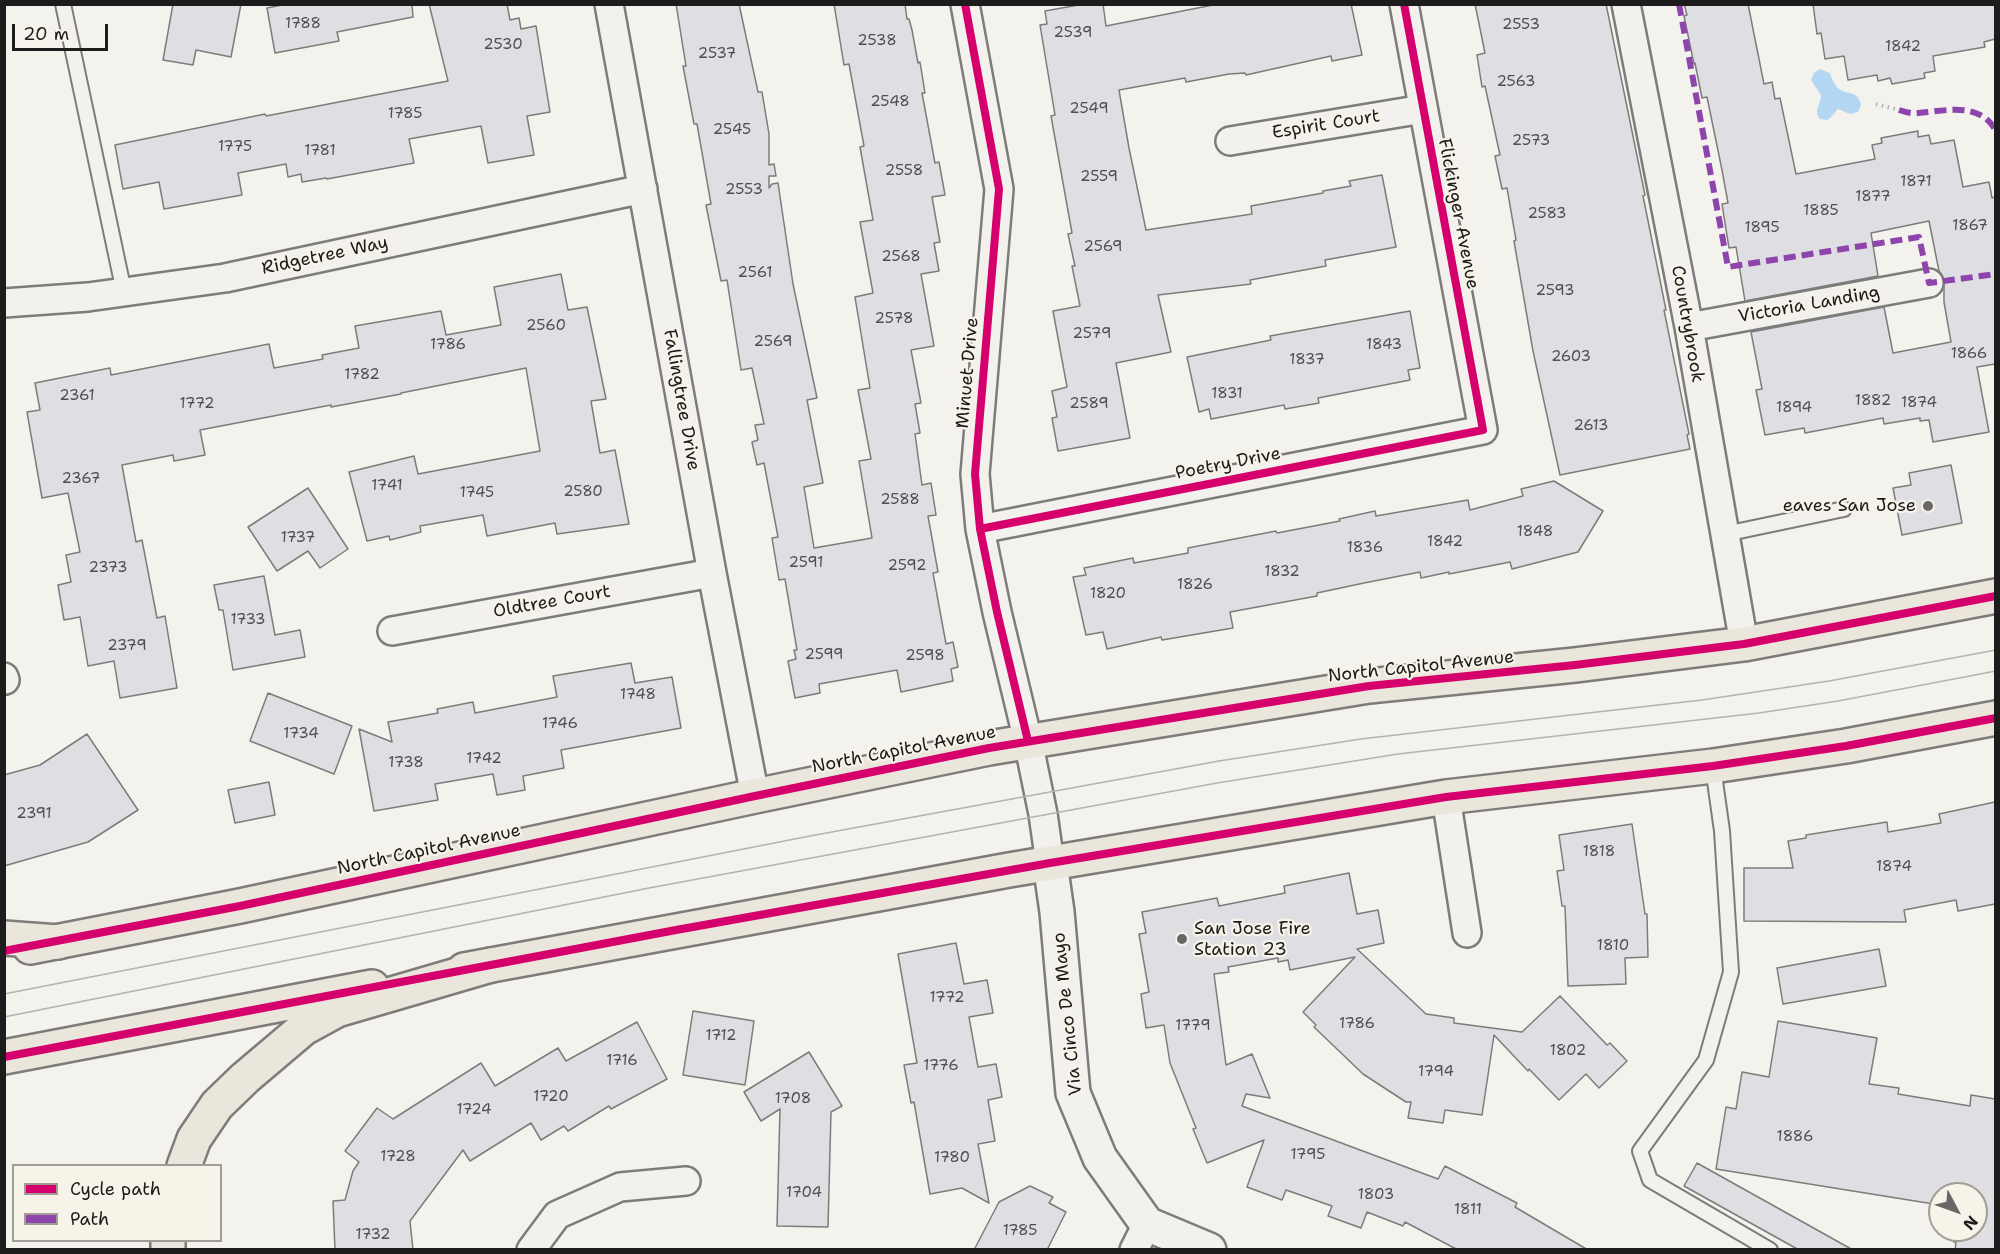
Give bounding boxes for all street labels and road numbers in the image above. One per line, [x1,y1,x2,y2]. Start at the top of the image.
street label: Espirit Court [1271,106,1381,144]
street label: Flickinger Avenue [1433,137,1483,291]
street label: Ridgetree Way [260,232,390,280]
street label: Countrybrook [1666,264,1708,384]
street label: Victoria Landing [1736,282,1882,328]
street label: Minuet Drive [952,317,984,429]
street label: Fallingtree Drive [658,328,704,472]
street label: Poetry Drive [1173,443,1283,485]
street label: Oldtree Court [492,581,612,623]
street label: North Capitol Avenue [1327,646,1515,688]
street label: North Capitol Avenue [810,722,998,778]
street label: North Capitol Avenue [335,820,523,880]
street label: Via Cinco De Mayo [1049,931,1087,1097]

